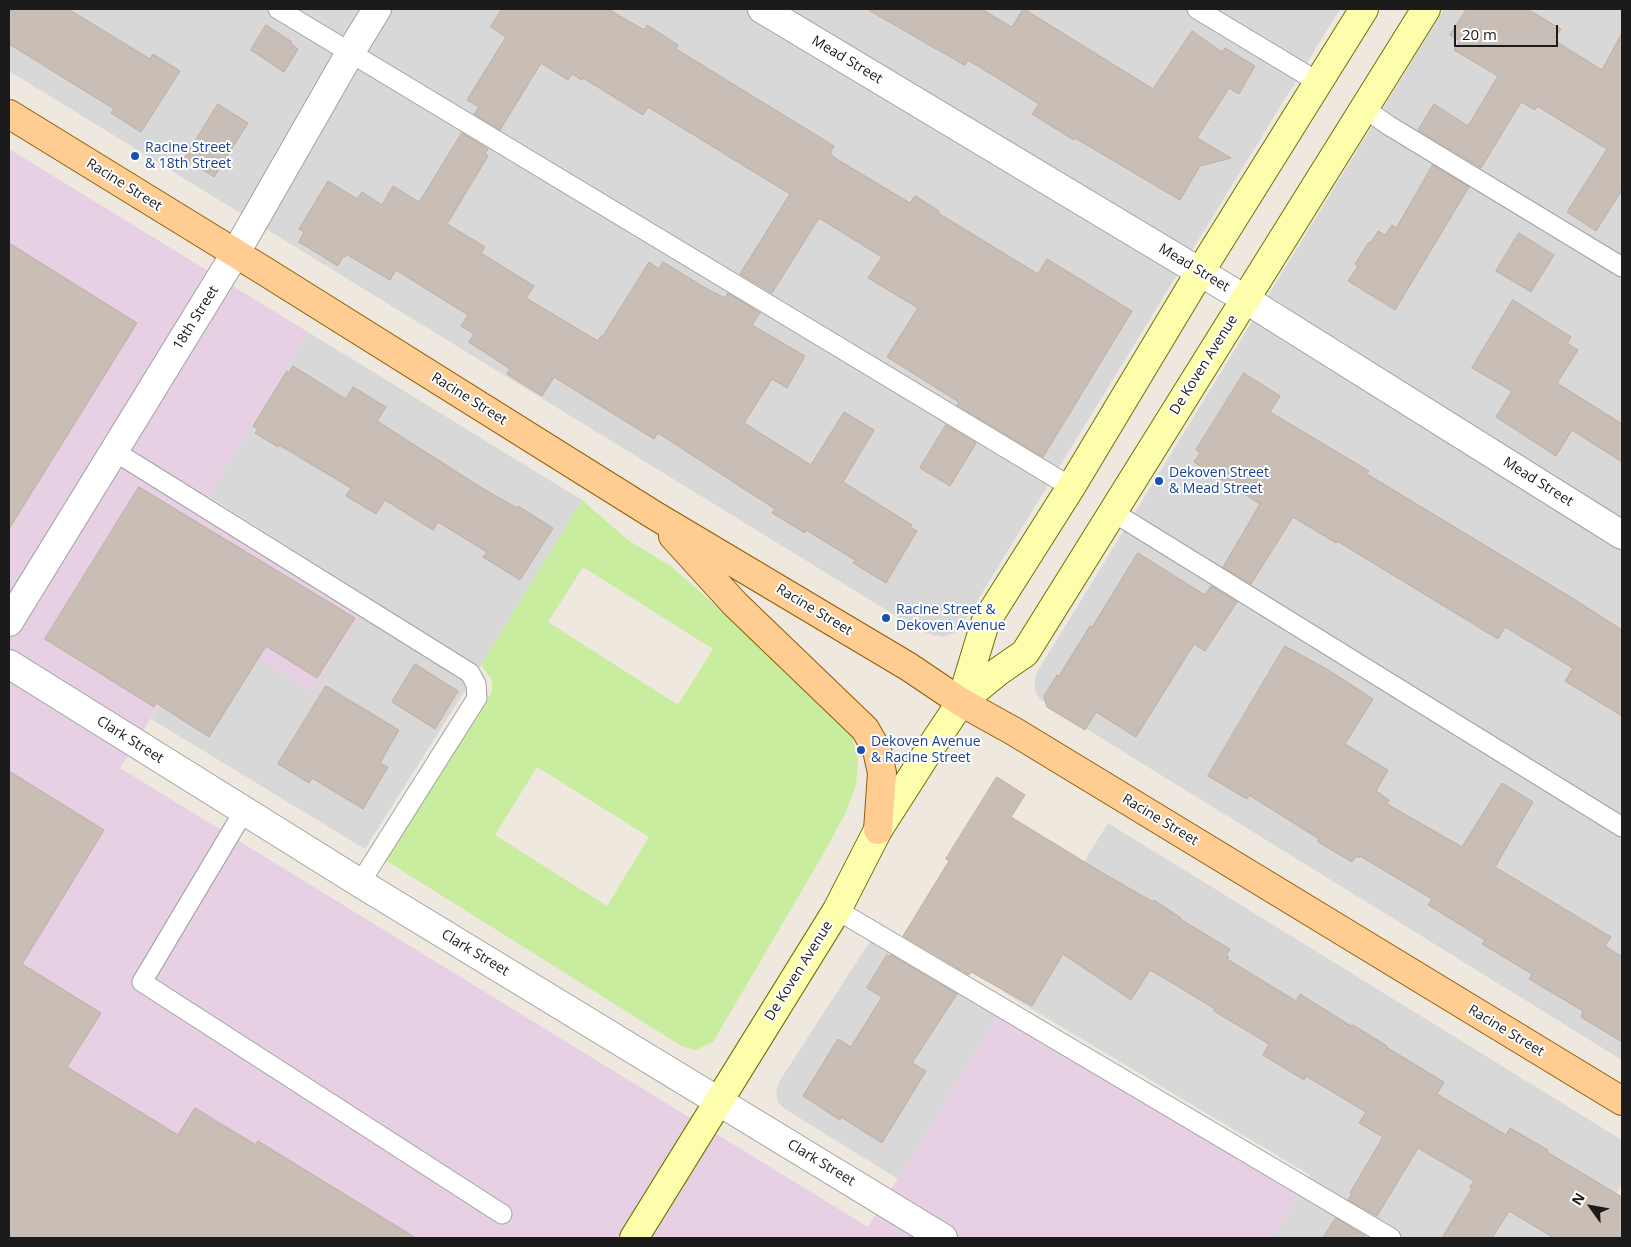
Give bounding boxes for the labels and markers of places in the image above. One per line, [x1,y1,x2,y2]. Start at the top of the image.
place label: Racine Street & 18th Street [145,140,231,172]
marker: Racine Street & 18th Street [129,150,141,162]
place label: Dekoven Street & Mead Street [1169,465,1269,498]
marker: Dekoven Street & Mead Street [1153,475,1165,487]
place label: Racine Street & Dekoven Avenue [896,602,1006,634]
marker: Racine Street & Dekoven Avenue [880,612,892,624]
place label: Dekoven Avenue & Racine Street [871,734,981,766]
marker: Dekoven Avenue & Racine Street [855,744,867,756]

